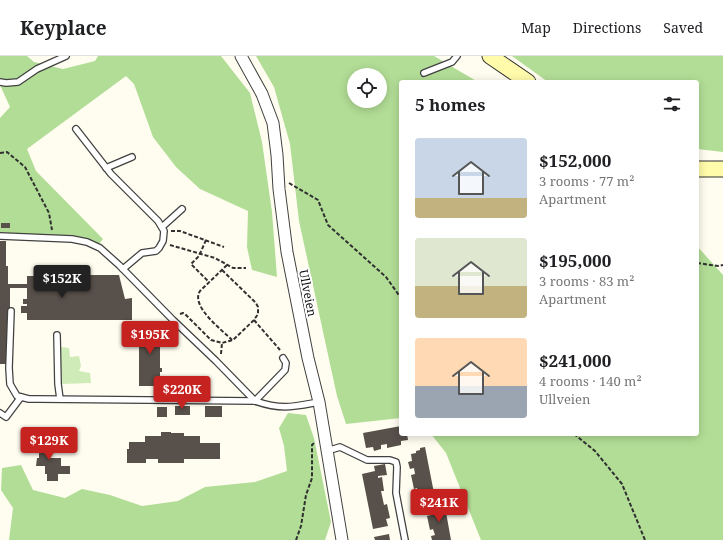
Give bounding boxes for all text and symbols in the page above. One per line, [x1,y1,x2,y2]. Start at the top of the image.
text: Keyplace [20,15,107,41]
text: Map [521,18,551,37]
text: Directions [573,18,641,37]
text: Saved [663,18,703,37]
map controls [347,68,387,108]
button: locate [347,68,387,108]
text: 5 homes [415,93,485,116]
icon: filters [661,93,683,115]
text: $152,000 [539,149,611,172]
icon: home [447,154,495,202]
text: 3 rooms · 77 m² [539,172,634,190]
text: Apartment [539,190,606,208]
text: $195,000 [539,249,611,272]
icon: home [447,254,495,302]
pin: $152K [34,265,90,299]
street label: Ullveien [295,268,321,318]
text: $152K [43,269,81,287]
text: 3 rooms · 83 m² [539,272,634,290]
text: Apartment [539,290,606,308]
pin: $195K [122,321,178,355]
text: $195K [131,325,169,343]
text: $241,000 [539,349,611,372]
icon: home [447,354,495,402]
text: 4 rooms · 140 m² [539,372,642,390]
pin: $220K [154,376,210,410]
text: $220K [163,380,201,398]
text: Ullveien [539,390,590,408]
pin: $129K [21,427,77,461]
text: $129K [30,431,68,449]
pin: $241K [411,489,467,523]
text: $241K [420,493,458,511]

